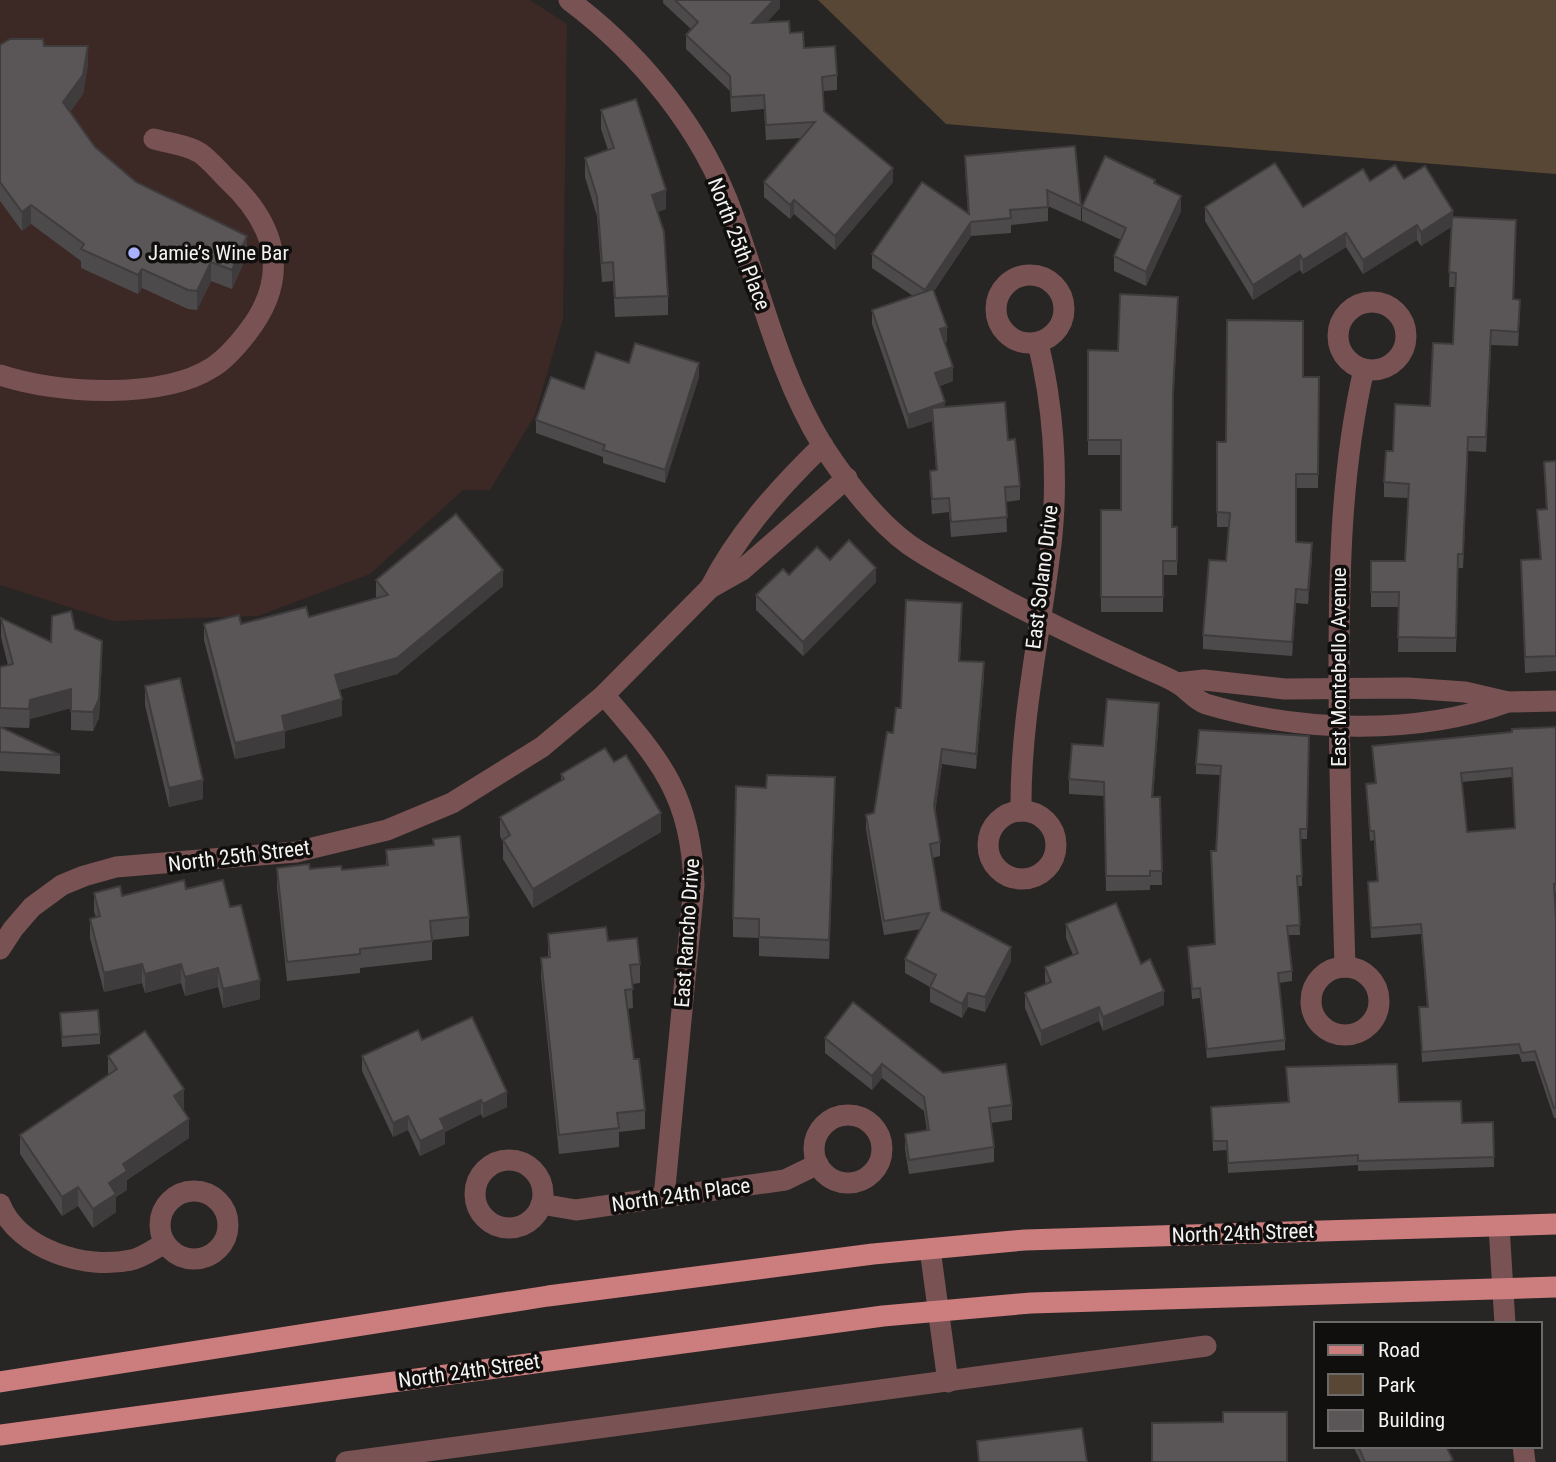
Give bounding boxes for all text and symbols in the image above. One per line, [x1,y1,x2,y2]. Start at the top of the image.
street label: North 25th Place [703,175,775,314]
place label: Jamie’s Wine Bar [148,241,289,265]
marker: Jamie’s Wine Bar [126,245,142,261]
street label: East Solano Drive [1021,504,1063,650]
street label: East Montebello Avenue [1327,567,1351,767]
street label: North 25th Street [167,835,311,877]
street label: East Rancho Drive [670,857,704,1008]
street label: North 24th Place [610,1173,752,1217]
street label: North 24th Street [1171,1219,1315,1247]
legend [1314,1322,1542,1448]
text: Road [1378,1338,1420,1362]
street label: North 24th Street [397,1349,541,1393]
text: Park [1378,1373,1416,1397]
text: Building [1378,1408,1445,1432]

